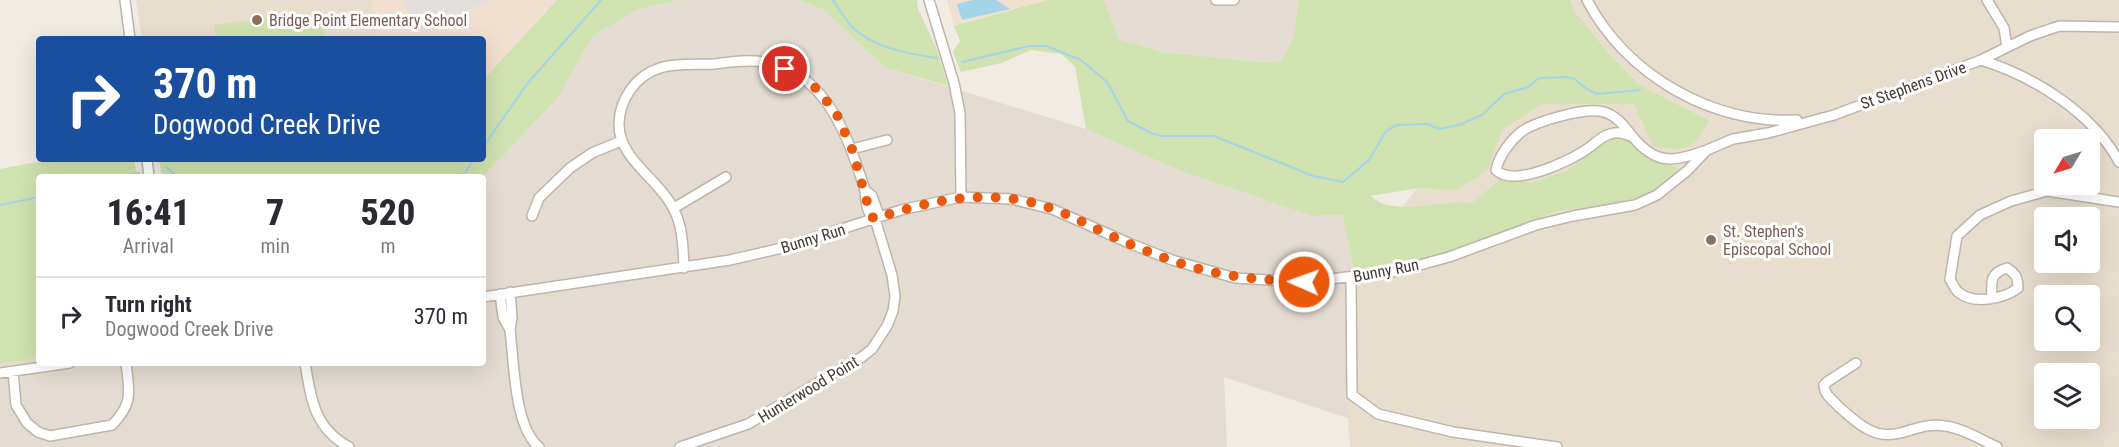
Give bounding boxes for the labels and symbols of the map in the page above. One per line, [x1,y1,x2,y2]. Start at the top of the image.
place label: Bridge Point Elementary School [269,11,467,30]
marker: Bridge Point Elementary School [250,13,264,27]
pin [759,43,810,94]
street label: St Stephens Drive [1858,58,1969,113]
north arrow [2034,129,2100,195]
street label: Bunny Run [779,220,848,257]
place label: St. Stephen's Episcopal School [1723,222,1831,259]
marker: St. Stephen's Episcopal School [1704,233,1718,247]
position arrow [1272,250,1336,314]
street label: Bunny Run [1352,255,1420,286]
street label: Hunterwood Point [755,352,862,427]

